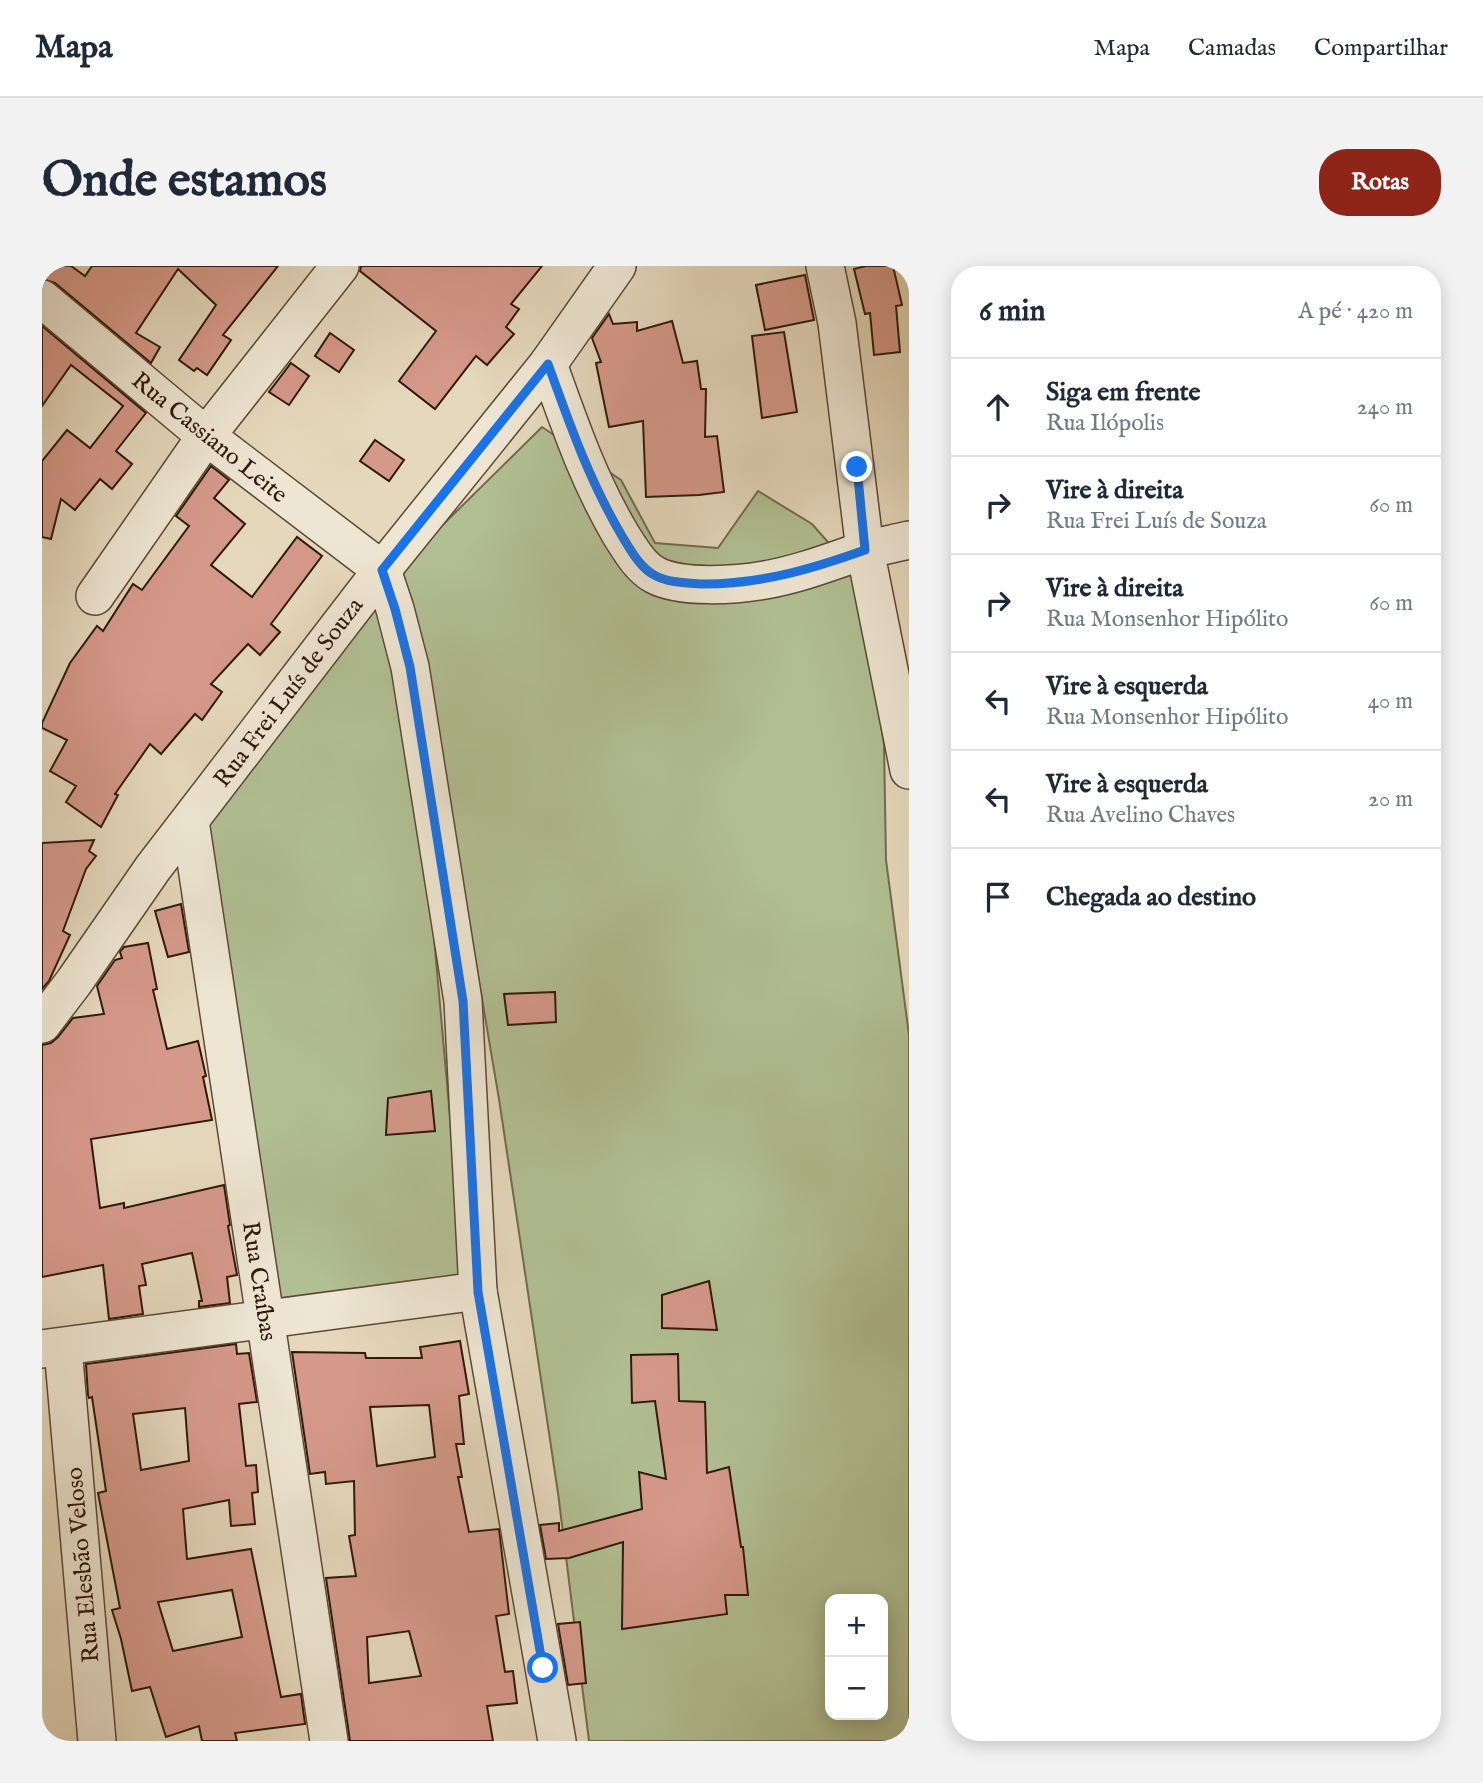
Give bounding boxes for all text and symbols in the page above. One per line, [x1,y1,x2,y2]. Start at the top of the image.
text: Mapa [35,27,112,69]
text: Mapa [1094,33,1150,64]
text: Camadas [1188,33,1276,64]
text: Compartilhar [1314,33,1448,64]
button: Rotas [1319,149,1441,216]
text: Onde estamos [42,151,327,213]
text: 6 min [979,293,1045,331]
text: A pé · 420 m [1298,297,1413,326]
street label: Rua Cassiano Leite [125,366,294,511]
text: Siga em frente [1046,376,1201,409]
icon: ahead [979,388,1017,426]
text: 240 m [1357,393,1413,422]
text: Rua Ilópolis [1046,409,1164,438]
route end [841,451,872,482]
text: Vire à direita [1046,474,1183,507]
icon: right [979,486,1017,524]
text: 60 m [1369,491,1413,520]
text: Rua Frei Luís de Souza [1046,507,1267,536]
text: Vire à direita [1046,572,1183,605]
icon: right [979,584,1017,622]
text: 60 m [1369,589,1413,618]
street label: Rua Frei Luís de Souza [208,591,371,794]
text: Rua Monsenhor Hipólito [1046,605,1288,634]
text: Vire à esquerda [1046,670,1208,703]
icon: left [979,682,1017,720]
text: 40 m [1368,687,1413,716]
text: Rua Monsenhor Hipólito [1046,703,1288,732]
text: Vire à esquerda [1046,768,1208,801]
icon: left [979,780,1017,818]
text: 20 m [1368,785,1413,814]
text: Rua Avelino Chaves [1046,801,1235,830]
icon: arrive [979,878,1017,916]
text: Chegada ao destino [1046,881,1256,914]
street label: Rua Craíbas [234,1219,283,1343]
street label: Rua Elesbão Veloso [59,1466,107,1664]
map controls [825,1594,888,1720]
button: + [825,1594,888,1657]
route start [527,1652,558,1683]
button: − [825,1657,888,1720]

